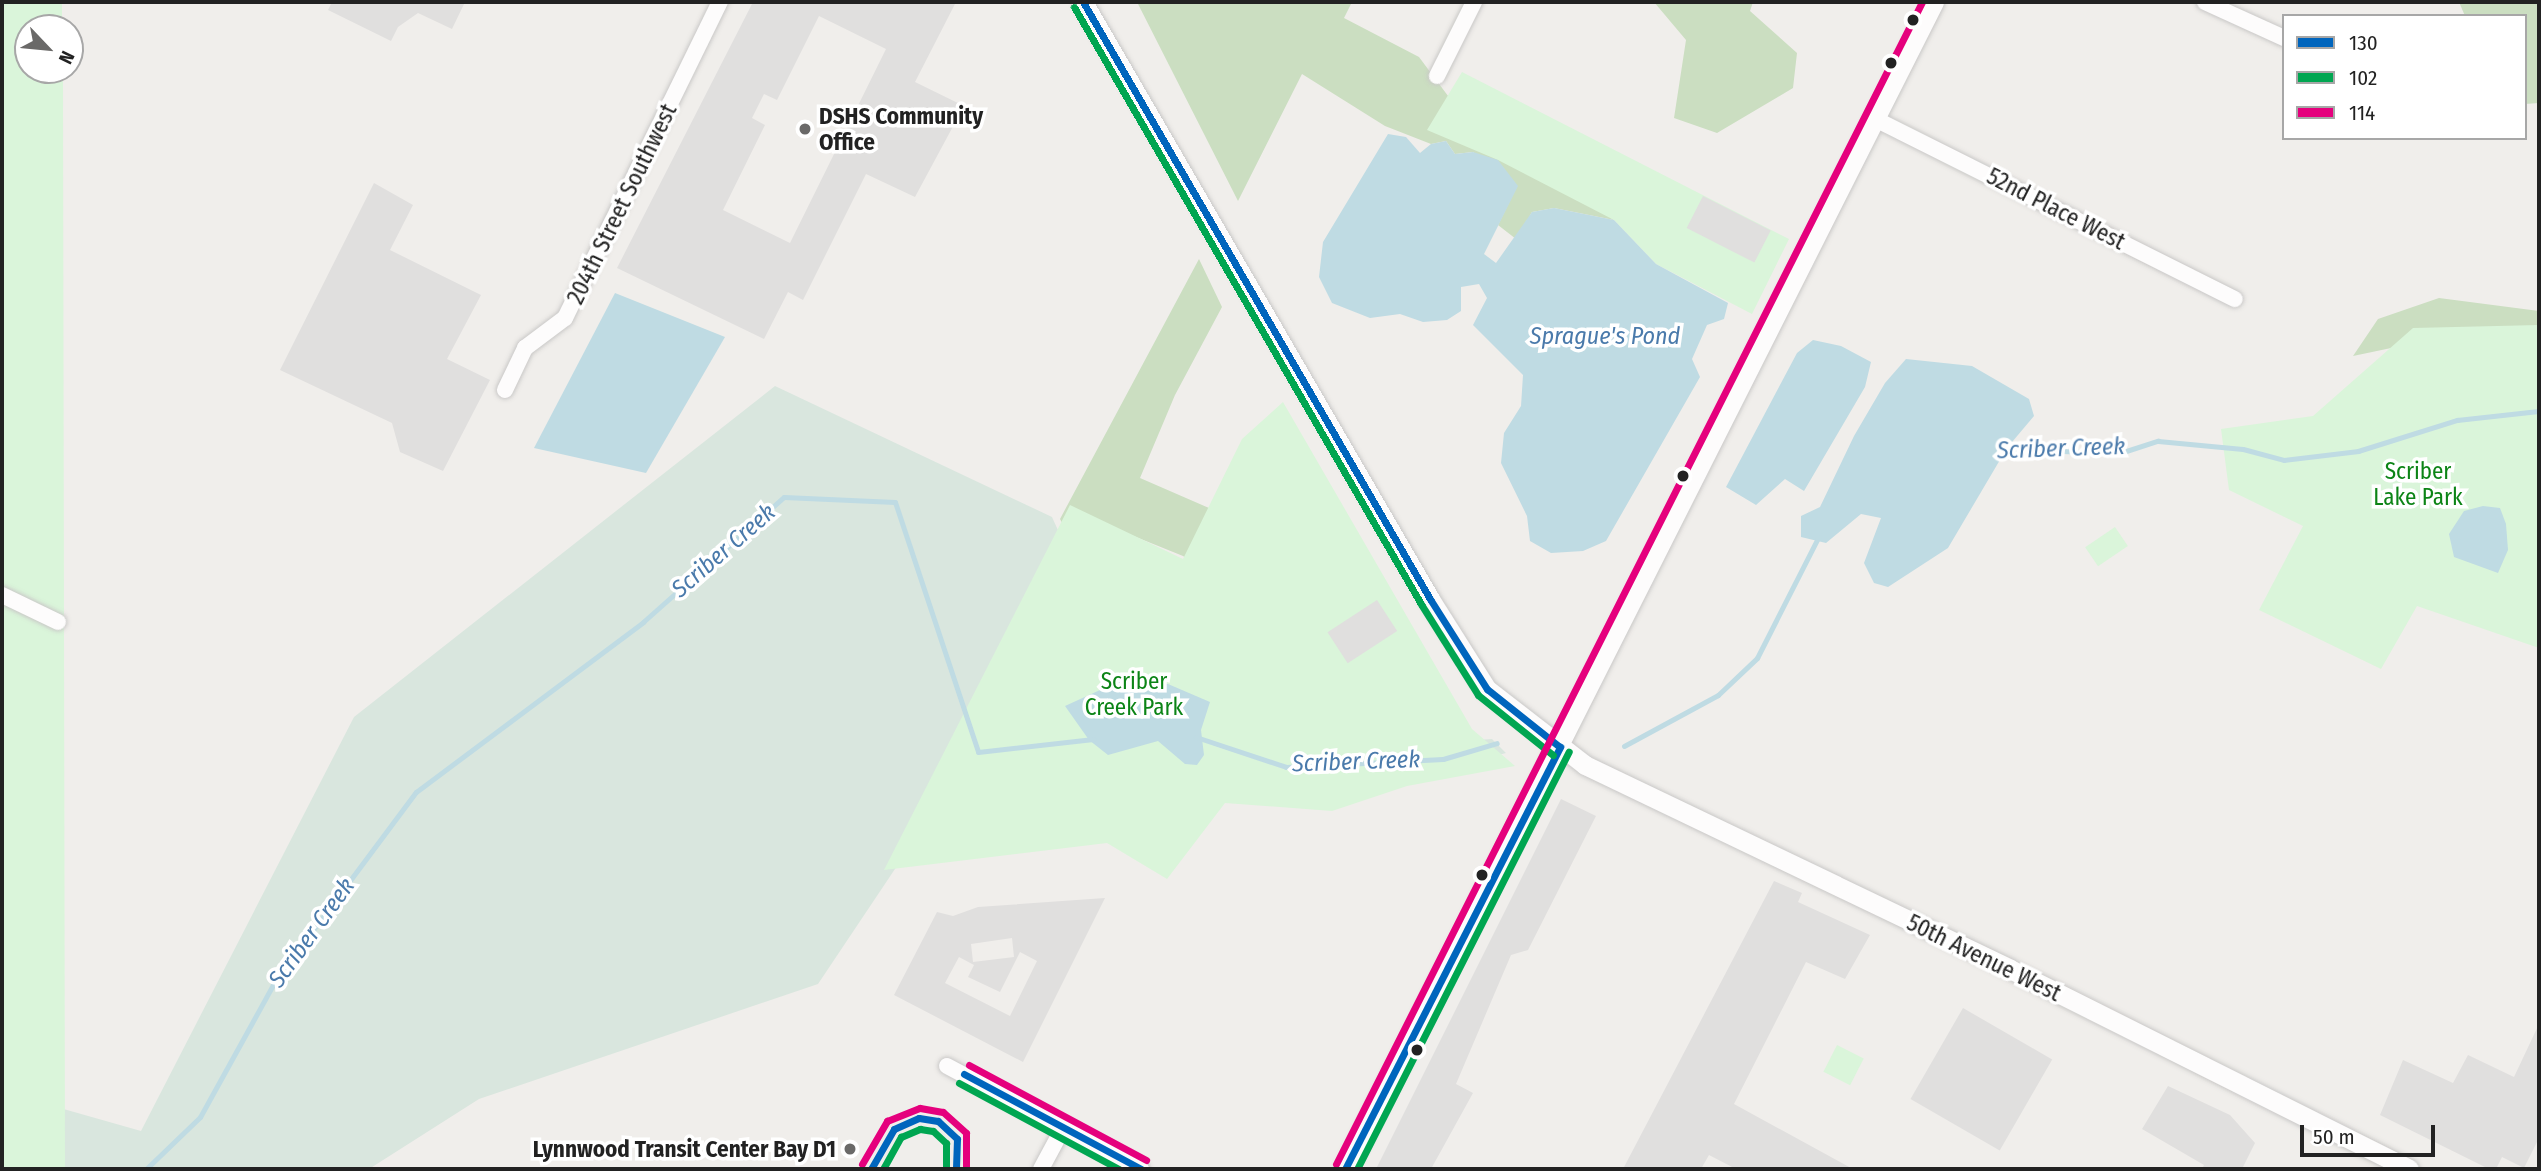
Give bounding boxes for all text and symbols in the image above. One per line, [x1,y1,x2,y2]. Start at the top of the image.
unlabelled marker [1906,13,1920,27]
north arrow [14,14,84,84]
legend [2282,14,2527,140]
text: 130 [2349,30,2378,56]
text: N [54,47,79,68]
unlabelled marker [1884,56,1898,70]
text: 102 [2349,65,2377,91]
street label: 204th Street Southwest [562,99,682,309]
text: 114 [2349,100,2375,126]
place label: DSHS Community Office [819,102,983,156]
marker: DSHS Community Office [797,121,813,137]
street label: 52nd Place West [1982,162,2130,256]
water label: Sprague's Pond [1530,323,1680,351]
water label: Scriber Creek [1996,432,2126,466]
park label: Scriber Lake Park [2373,457,2463,511]
unlabelled marker [1676,469,1690,483]
water label: Scriber Creek [666,498,782,604]
park label: Scriber Creek Park [1085,667,1183,721]
water label: Scriber Creek [1291,745,1421,779]
unlabelled marker [1475,868,1489,882]
water label: Scriber Creek [263,873,361,993]
street label: 50th Avenue West [1903,909,2065,1007]
unlabelled marker [1410,1043,1424,1057]
scale bar [2303,1112,2438,1156]
text: 50 m [2313,1124,2355,1150]
place label: Lynnwood Transit Center Bay D1 [533,1135,836,1163]
marker: Lynnwood Transit Center Bay D1 [842,1141,858,1157]

